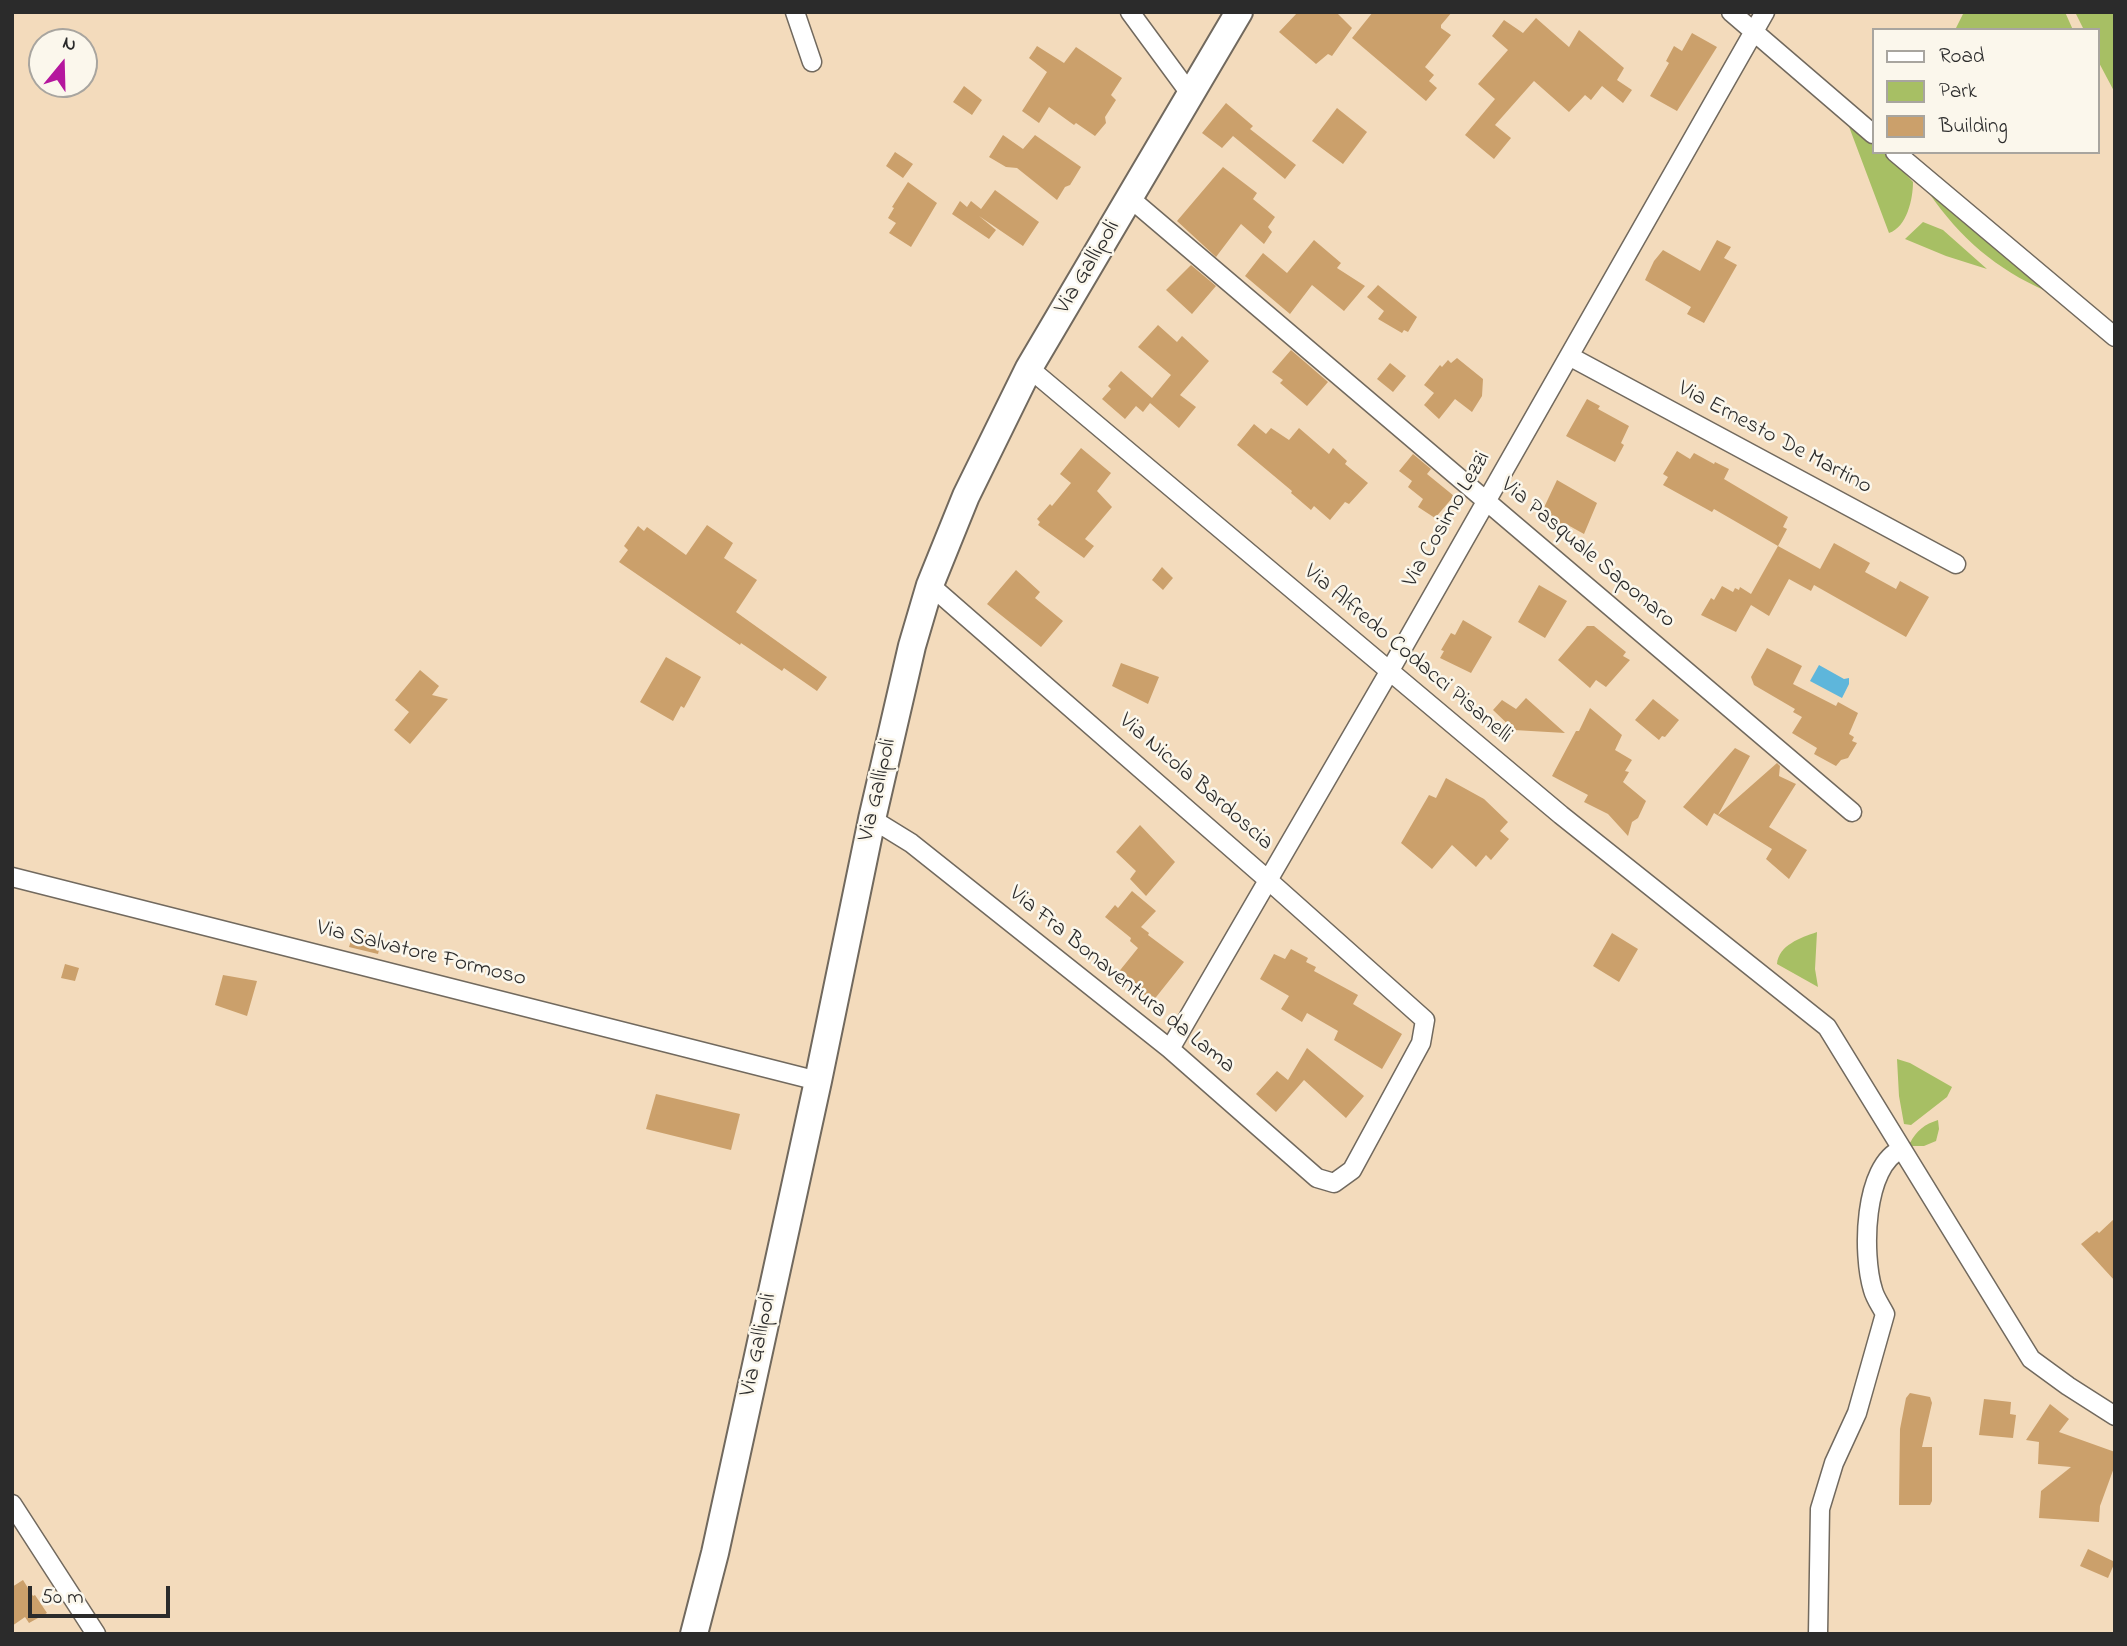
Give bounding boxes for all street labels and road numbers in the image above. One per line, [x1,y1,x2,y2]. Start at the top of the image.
street label: Via Gallipoli [1050,216,1128,320]
street label: Via Ernesto De Martino [1672,376,1876,502]
street label: Via Cosimo Lezzi [1398,447,1498,593]
street label: Via Pasquale Saponaro [1494,473,1680,635]
street label: Via Alfredo Codacci Pisanelli [1297,559,1517,751]
street label: Via Nicola Bardoscia [1112,708,1278,858]
street label: Via Gallipoli [854,736,904,844]
street label: Via Fra Bonaventura da Lama [1002,881,1240,1081]
street label: Via Salvatore Formoso [313,916,529,994]
street label: Via Gallipoli [736,1291,784,1399]

